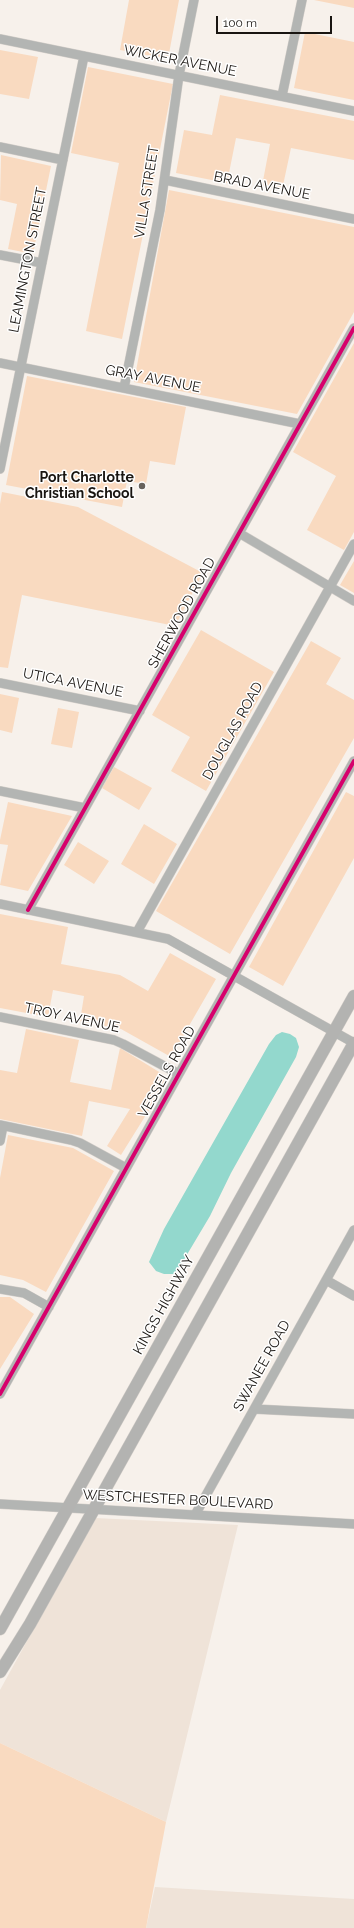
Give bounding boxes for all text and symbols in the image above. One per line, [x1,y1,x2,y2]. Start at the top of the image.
scale bar [218,8,334,34]
text: 100 m [223,16,257,30]
street label: WICKER AVENUE [122,42,238,80]
street label: VILLA STREET [131,144,163,240]
street label: BRAD AVENUE [212,168,312,204]
street label: LEAMINGTON STREET [6,186,50,334]
street label: GRAY AVENUE [104,362,202,396]
place label: Port Charlotte Christian School [25,470,134,502]
marker: Port Charlotte Christian School [137,481,147,491]
street label: SHERWOOD ROAD [145,555,219,671]
street label: UTICA AVENUE [22,665,124,701]
street label: DOUGLAS ROAD [199,679,267,783]
street label: TROY AVENUE [23,1000,121,1036]
street label: VESSELS ROAD [135,1023,199,1121]
street label: KINGS HIGHWAY [130,1252,198,1358]
street label: SWANEE ROAD [230,1317,294,1415]
street label: WESTCHESTER BOULEVARD [82,1487,274,1513]

